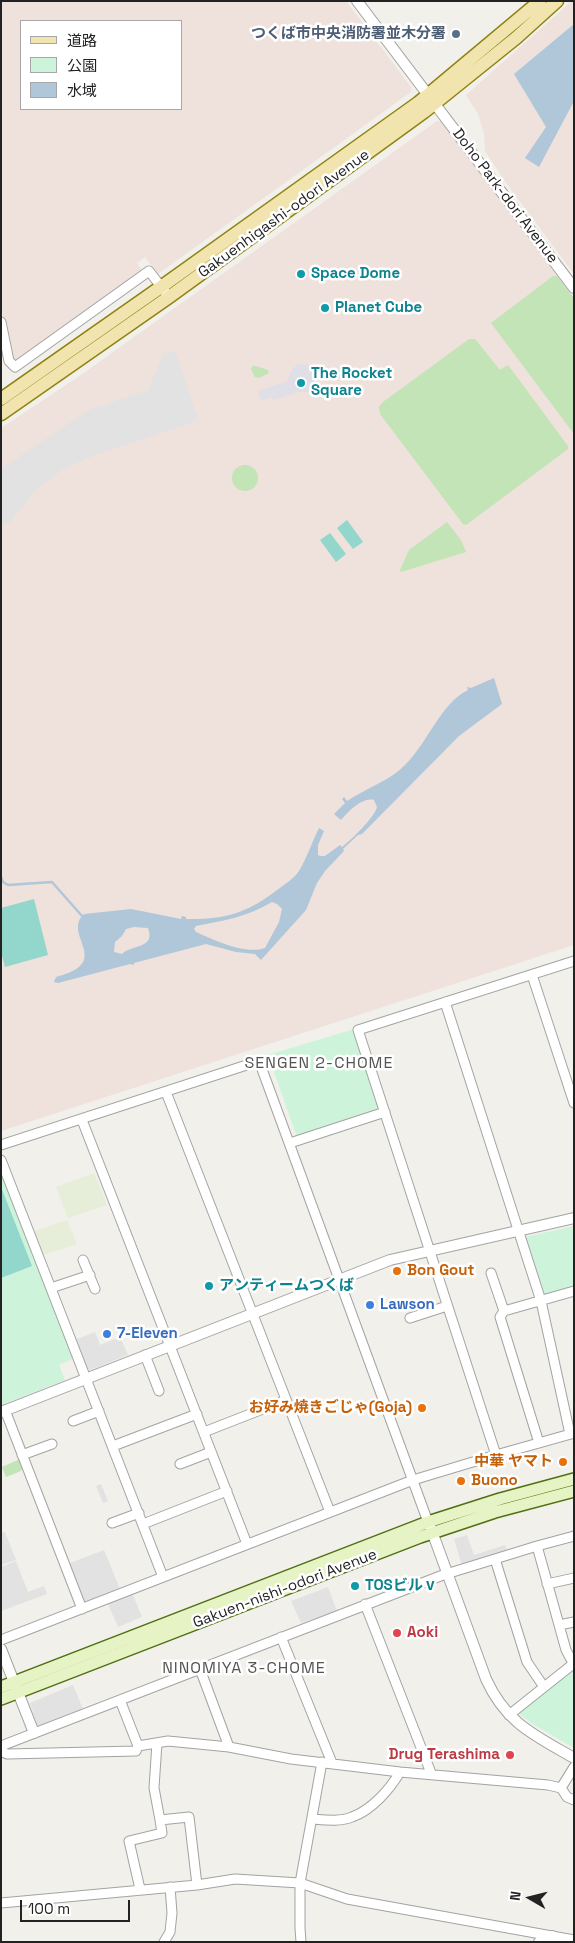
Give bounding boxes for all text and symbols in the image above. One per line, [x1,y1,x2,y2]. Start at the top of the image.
legend [20,20,182,110]
place label: つくば市中央消防署並木分署 [251,25,446,43]
marker: つくば市中央消防署並木分署 [450,28,462,40]
text: 道路 [67,31,97,50]
text: 公園 [67,56,97,75]
text: 水域 [67,81,97,100]
street label: Doho Park-dori Avenue [448,125,562,267]
street label: Gakuenhigashi-odori Avenue [195,146,373,282]
place label: Space Dome [311,265,400,283]
marker: Space Dome [295,268,307,280]
place label: Planet Cube [335,299,422,317]
marker: Planet Cube [319,302,331,314]
place label: The Rocket Square [311,365,392,400]
marker: The Rocket Square [295,377,307,389]
district label: SENGEN 2-CHOME [243,1054,395,1074]
place label: Bon Gout [407,1262,474,1280]
marker: Bon Gout [391,1265,403,1277]
place label: アンティームつくば [219,1277,354,1295]
marker: アンティームつくば [203,1280,215,1292]
place label: Lawson [380,1296,435,1314]
marker: Lawson [364,1299,376,1311]
place label: 7-Eleven [117,1325,178,1343]
marker: 7-Eleven [101,1328,113,1340]
place label: お好み焼きごじゃ(Goja) [249,1399,412,1417]
marker: お好み焼きごじゃ(Goja) [416,1402,428,1414]
place label: 中華 ヤマト [474,1453,553,1471]
marker: 中華 ヤマト [557,1456,569,1468]
place label: Buono [471,1472,518,1490]
marker: Buono [455,1475,467,1487]
street label: Gakuen-nishi-odori Avenue [191,1546,379,1632]
place label: TOSビルⅴ [365,1577,438,1595]
marker: TOSビルⅴ [349,1580,361,1592]
place label: Aoki [407,1624,438,1642]
marker: Aoki [391,1627,403,1639]
district label: NINOMIYA 3-CHOME [160,1659,328,1679]
place label: Drug Terashima [388,1746,500,1764]
marker: Drug Terashima [504,1749,516,1761]
north arrow [505,1873,555,1923]
scale bar [22,1890,132,1922]
text: N [506,1890,525,1902]
text: 100 m [28,1899,70,1918]

